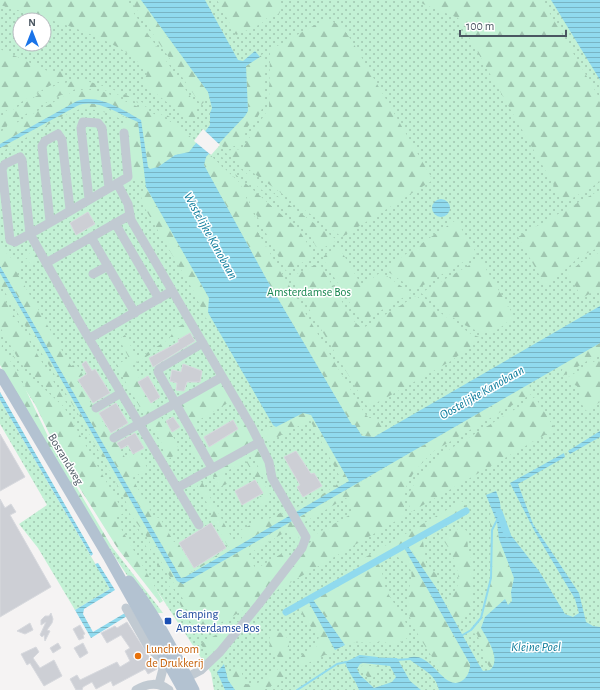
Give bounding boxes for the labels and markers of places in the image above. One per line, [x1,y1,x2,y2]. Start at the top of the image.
place label: Camping Amsterdamse Bos [176,608,260,634]
marker: Camping Amsterdamse Bos [163,616,173,626]
place label: Lunchroom de Drukkerij [146,643,204,670]
marker: Lunchroom de Drukkerij [133,651,143,661]

